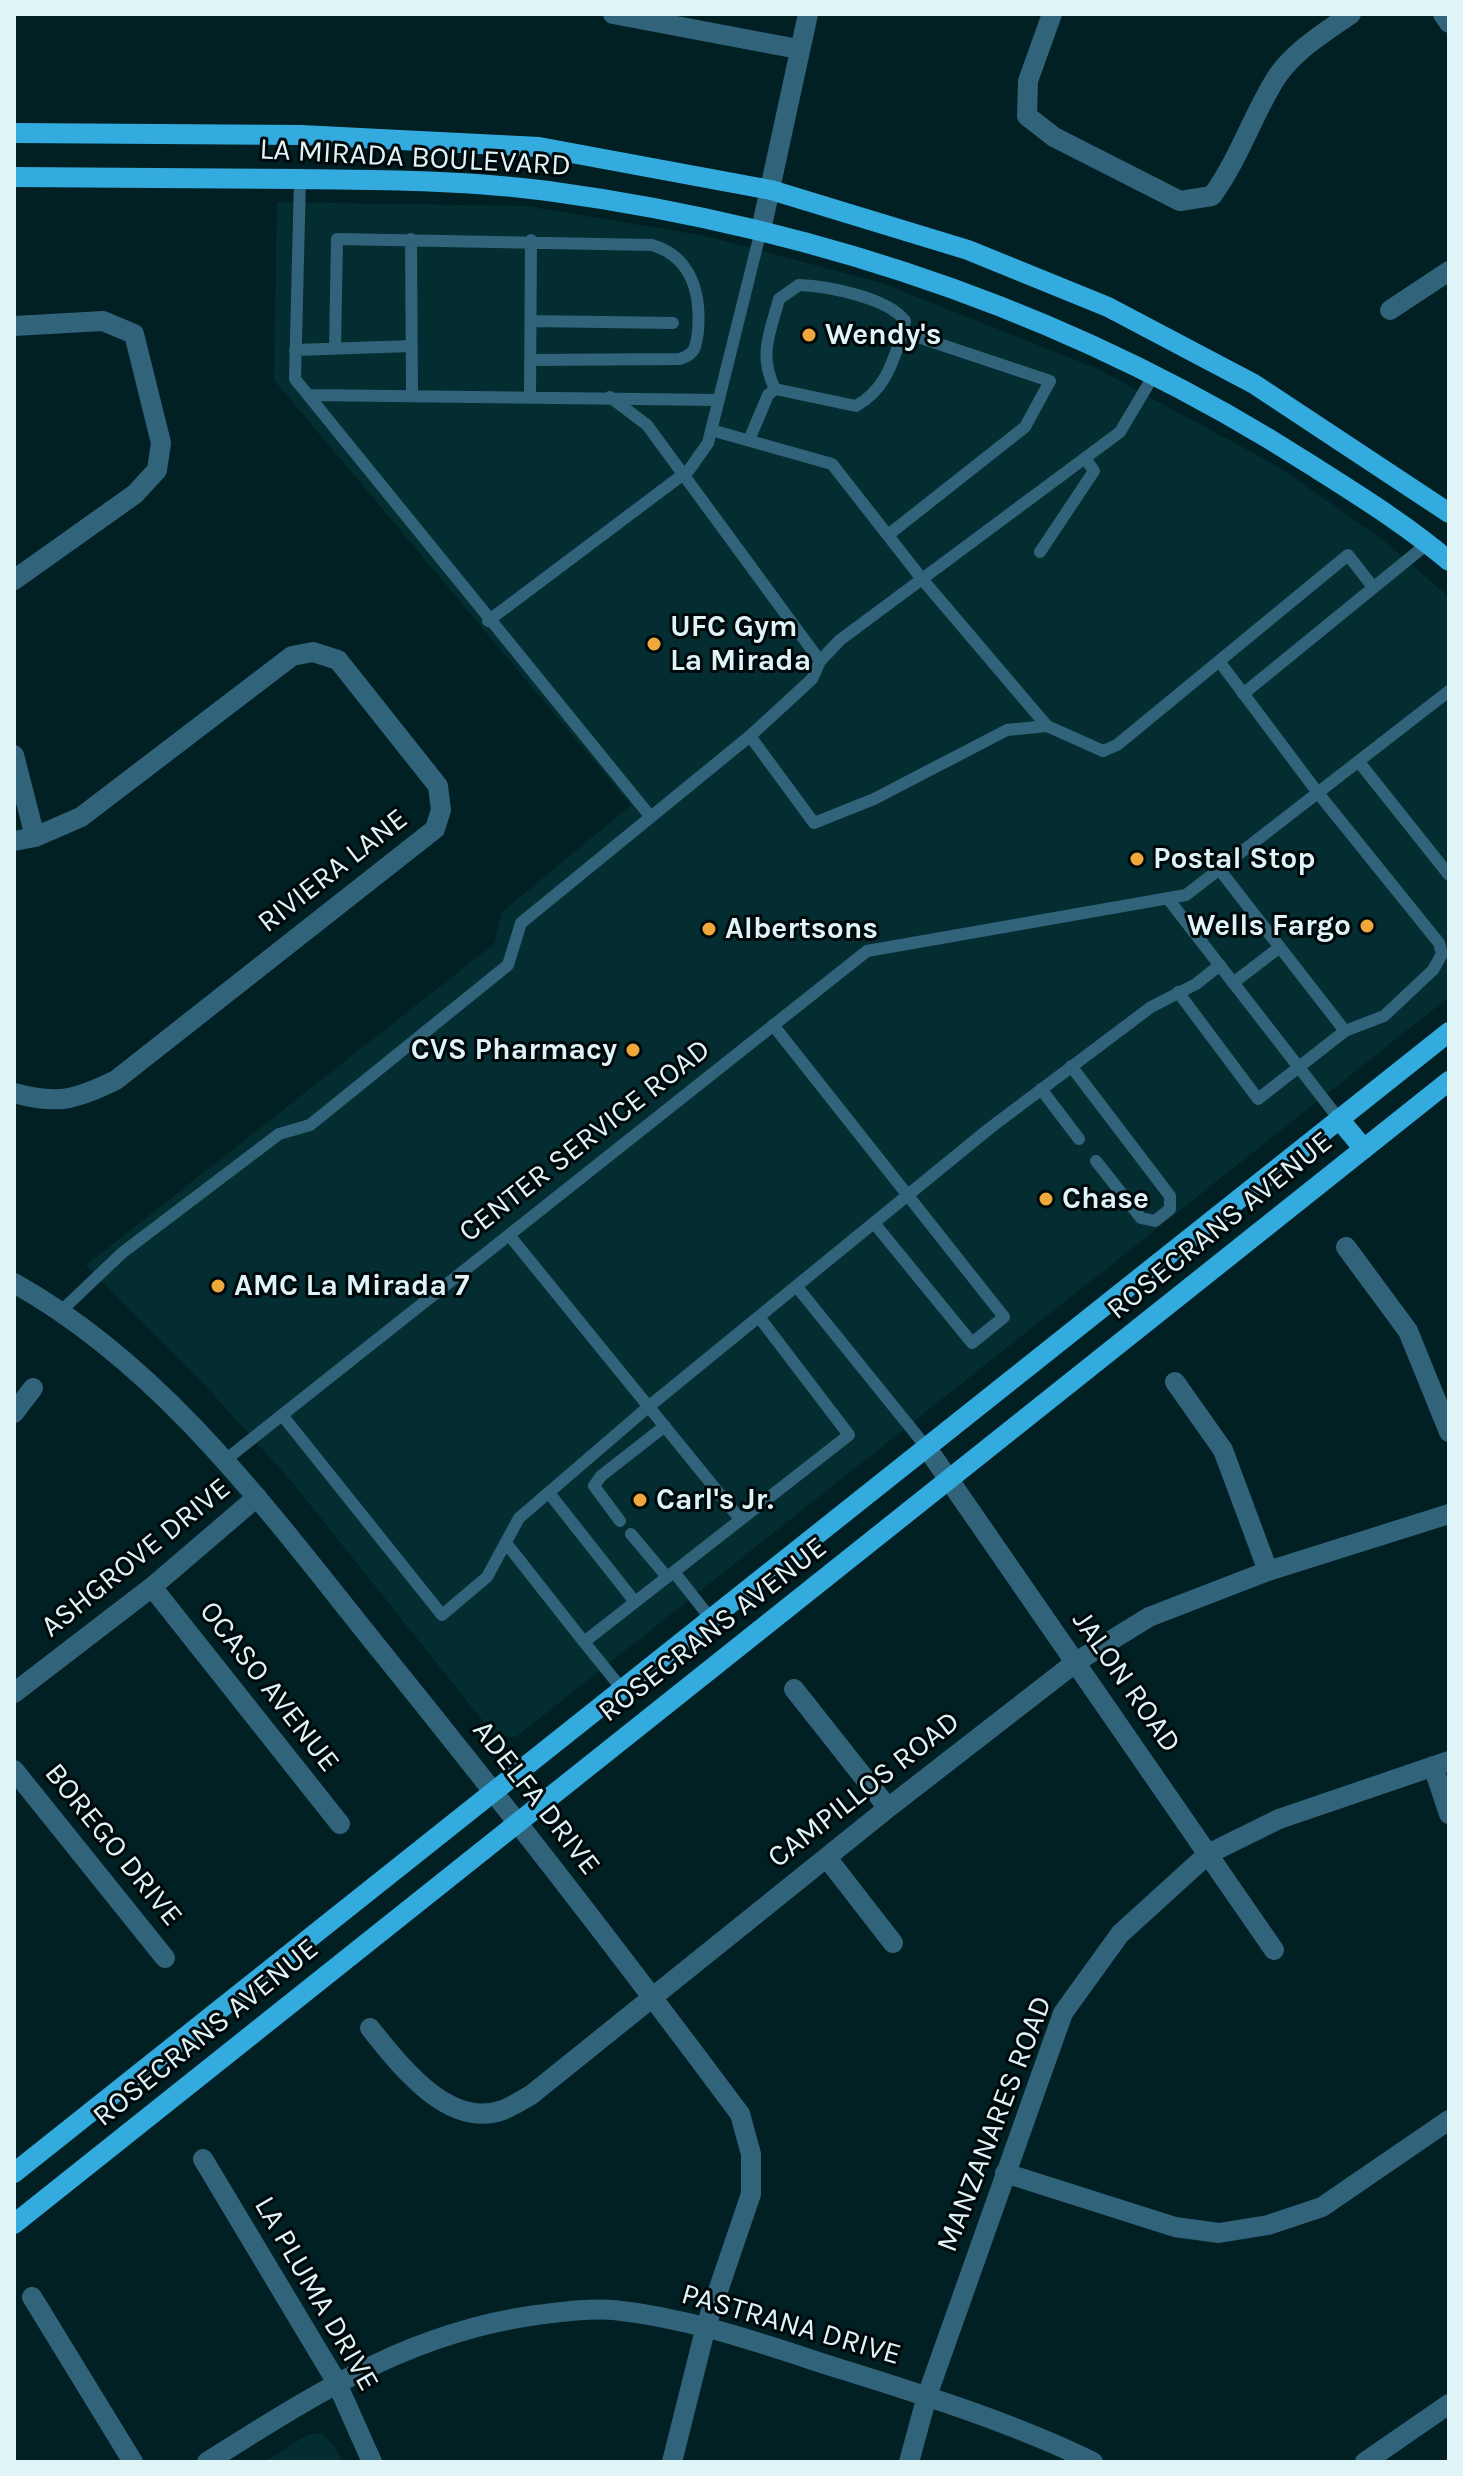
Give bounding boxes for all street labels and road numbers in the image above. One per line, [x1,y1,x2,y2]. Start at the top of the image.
street label: LA MIRADA BOULEVARD [258,132,572,184]
street label: RIVIERA LANE [251,801,415,941]
street label: CENTER SERVICE ROAD [452,1032,718,1250]
street label: ROSECRANS AVENUE [1100,1124,1340,1328]
street label: ASHGROVE DRIVE [34,1471,238,1645]
street label: ROSECRANS AVENUE [592,1530,834,1730]
street label: OCASO AVENUE [191,1594,347,1780]
street label: JALON ROAD [1064,1604,1188,1760]
street label: CAMPILLOS ROAD [761,1704,967,1876]
street label: ADELFA DRIVE [464,1713,608,1883]
street label: BOREGO DRIVE [36,1756,190,1934]
street label: ROSECRANS AVENUE [86,1931,326,2135]
street label: MANZANARES ROAD [930,1991,1060,2257]
street label: LA PLUMA DRIVE [246,2190,386,2398]
street label: PASTRANA DRIVE [677,2276,905,2374]

